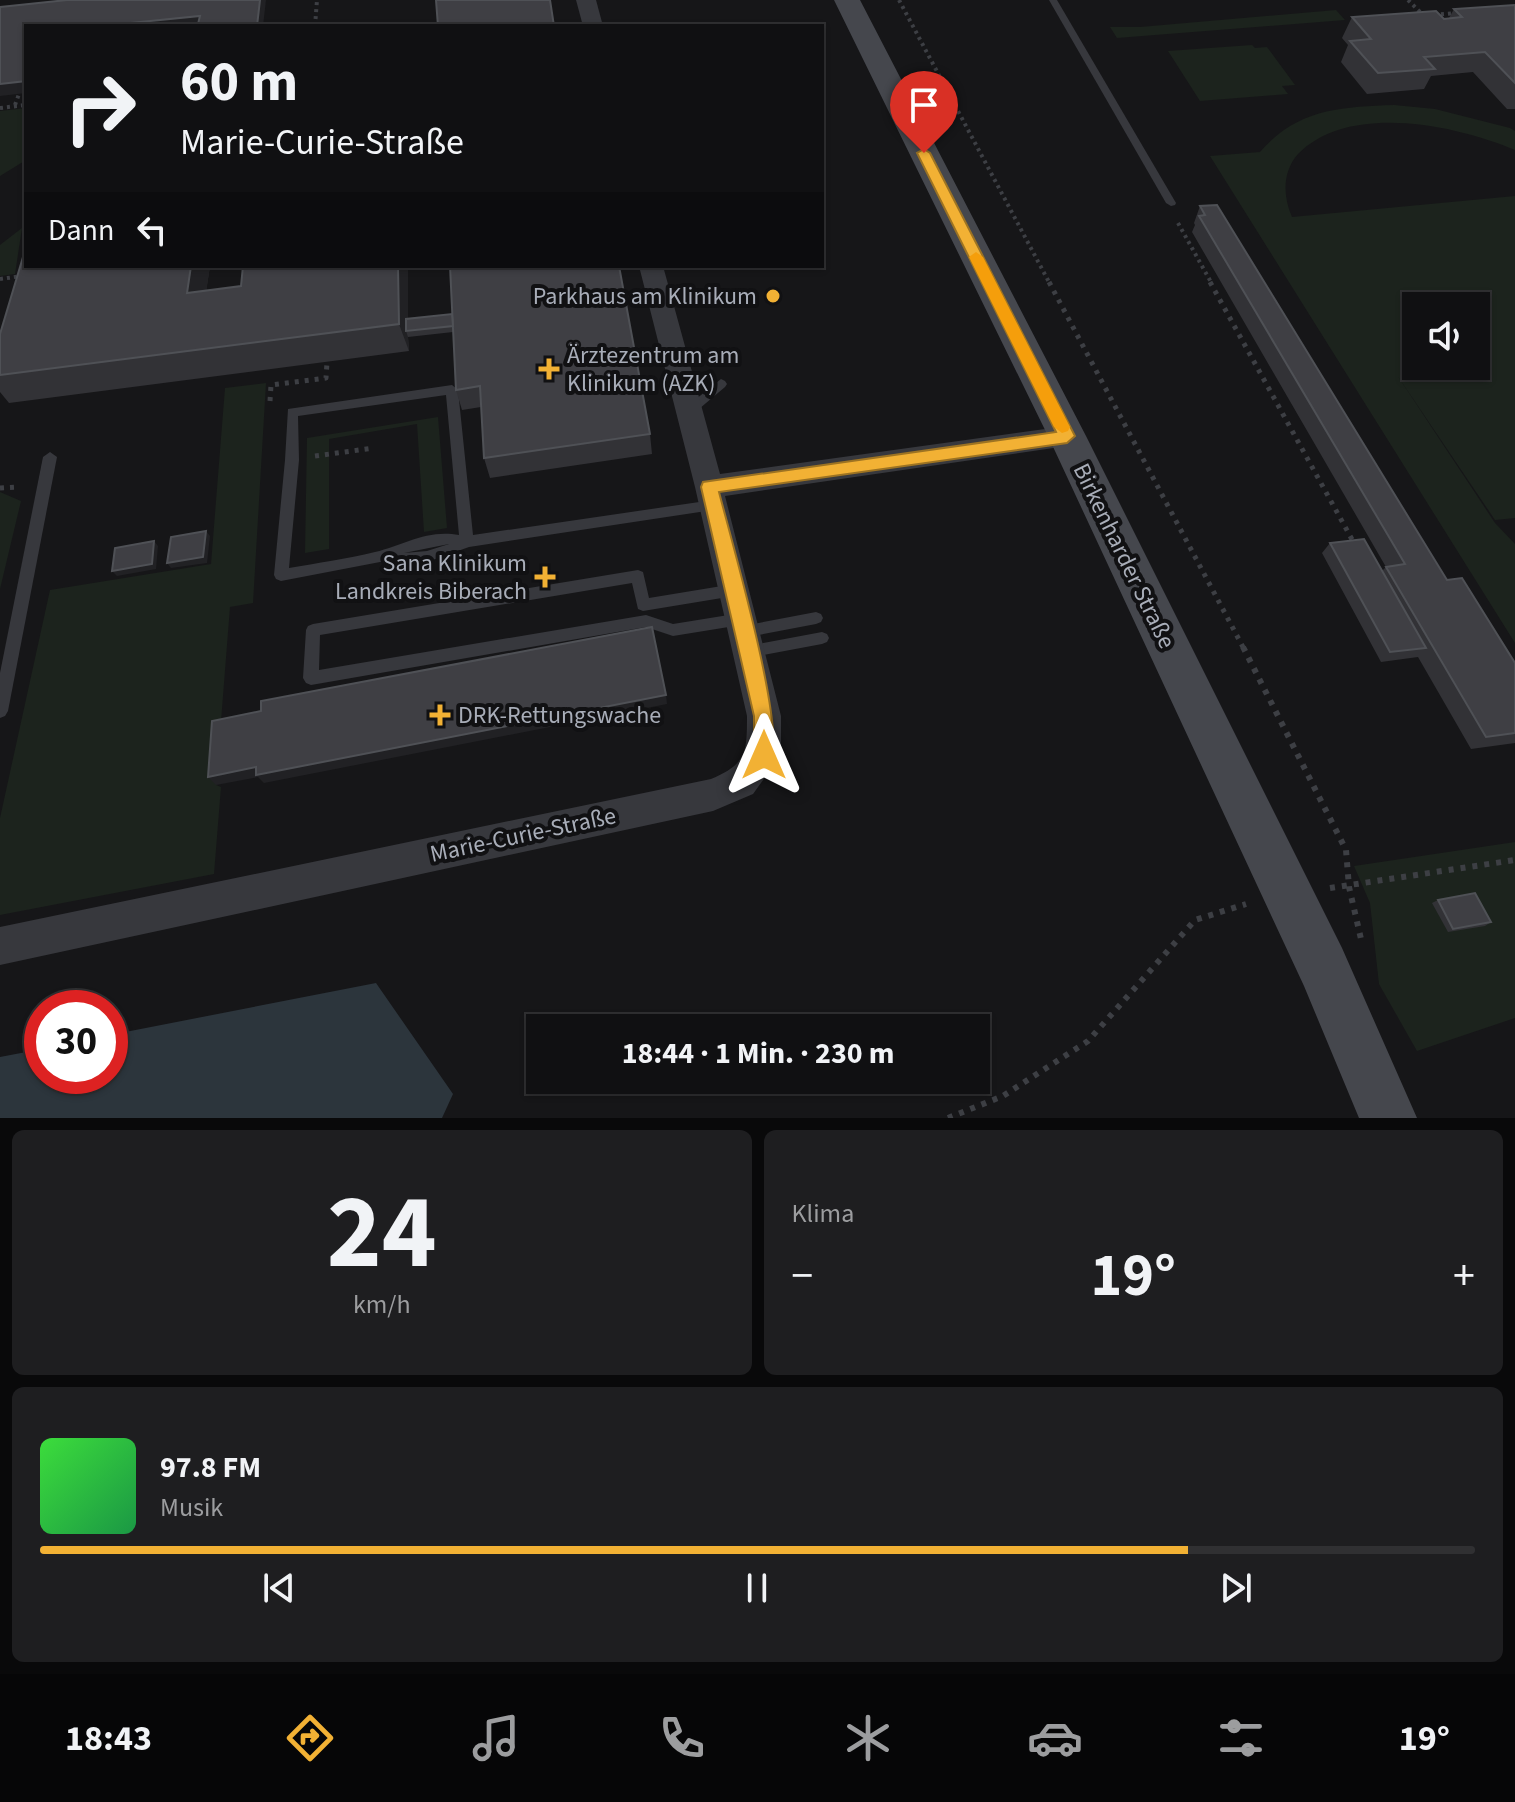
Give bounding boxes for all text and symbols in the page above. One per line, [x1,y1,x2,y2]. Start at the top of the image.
text: 60 m [180,43,298,122]
icon: right [48,56,152,160]
pin [890,71,958,153]
icon: arrive [902,83,946,127]
text: Marie-Curie-Straße [180,117,464,168]
icon: left [130,208,174,252]
text: Dann [48,209,114,252]
place label: Parkhaus am Klinikum [533,279,757,314]
marker: Parkhaus am Klinikum [764,287,782,305]
map controls [1402,292,1490,380]
button: sound [1402,292,1490,380]
place label: Ärztezentrum am Klinikum (AZK) [567,338,739,401]
marker: Ärztezentrum am Klinikum (AZK) [538,358,560,380]
street label: Birkenharder Straße [1064,457,1184,655]
place label: Sana Klinikum Landkreis Biberach [335,546,527,609]
marker: Sana Klinikum Landkreis Biberach [534,566,556,588]
place label: DRK-Rettungswache [458,698,661,733]
marker: DRK-Rettungswache [429,704,451,726]
position arrow [722,713,806,797]
street label: Marie-Curie-Straße [427,798,619,872]
speed limit sign: 30 [24,990,128,1094]
text: 18:44 · 1 Min. · 230 m [622,1032,894,1075]
text: 24 [327,1160,437,1308]
text: Klima [792,1195,854,1232]
text: 19° [1091,1234,1176,1319]
text: − [792,1245,813,1308]
text: + [1453,1245,1475,1308]
text: km/h [353,1286,411,1323]
text: 97.8 FM [160,1446,261,1489]
text: Musik [160,1489,223,1526]
icon: previous [257,1566,301,1610]
icon: pause [735,1566,779,1610]
icon: next [1214,1566,1258,1610]
icon: directions [282,1710,338,1766]
icon: music [468,1710,524,1766]
icon: phone [654,1710,710,1766]
icon: climate [840,1710,896,1766]
icon: car [1027,1710,1083,1766]
icon: filters [1213,1710,1269,1766]
text: 18:43 [65,1713,152,1764]
text: 19° [1399,1713,1450,1764]

